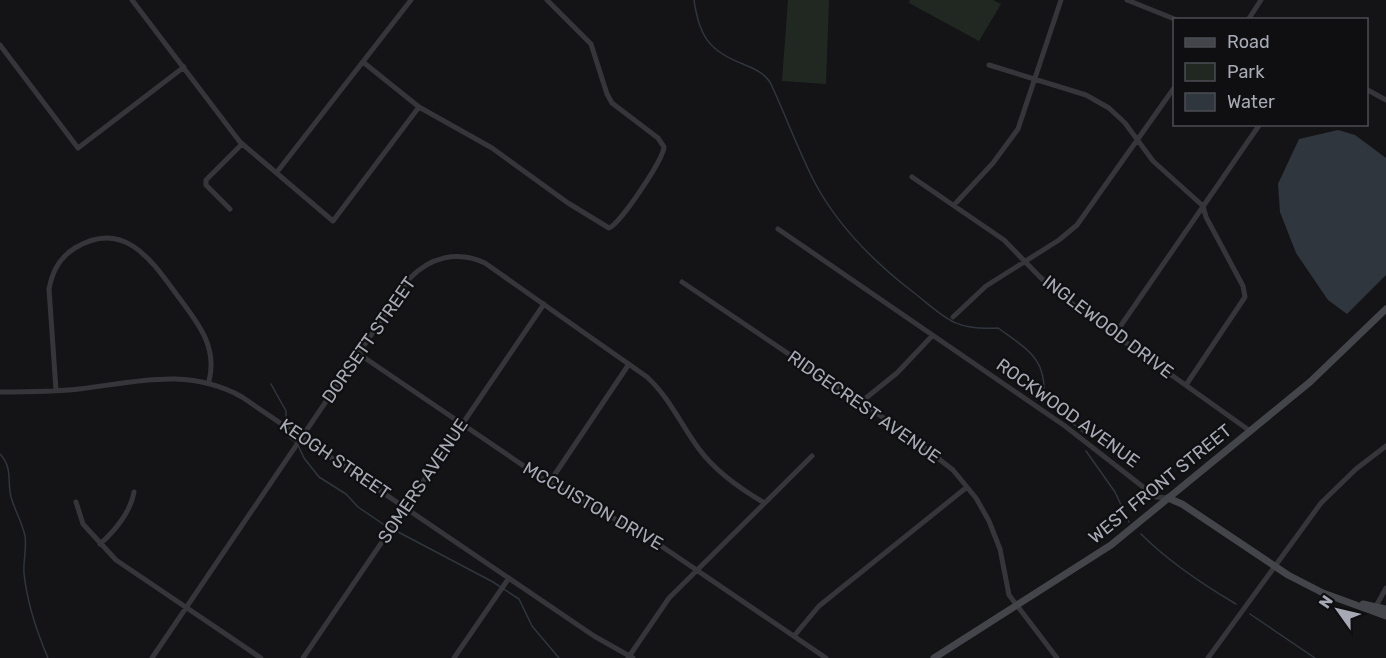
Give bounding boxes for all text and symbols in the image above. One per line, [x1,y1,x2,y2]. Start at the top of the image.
legend [1173,18,1368,126]
text: Road [1227,31,1270,53]
text: Park [1227,61,1265,83]
text: Water [1227,91,1275,113]
street label: INGLEWOOD DRIVE [1038,271,1178,383]
street label: DORSETT STREET [317,273,421,407]
street label: RIDGECREST AVENUE [783,346,945,468]
street label: ROCKWOOD AVENUE [992,354,1144,472]
street label: KEOGH STREET [275,414,395,504]
street label: SOMERS AVENUE [373,415,473,547]
street label: WEST FRONT STREET [1084,420,1236,548]
street label: MCCUISTON DRIVE [519,457,667,555]
north arrow [1308,580,1368,640]
text: N [1315,592,1337,612]

